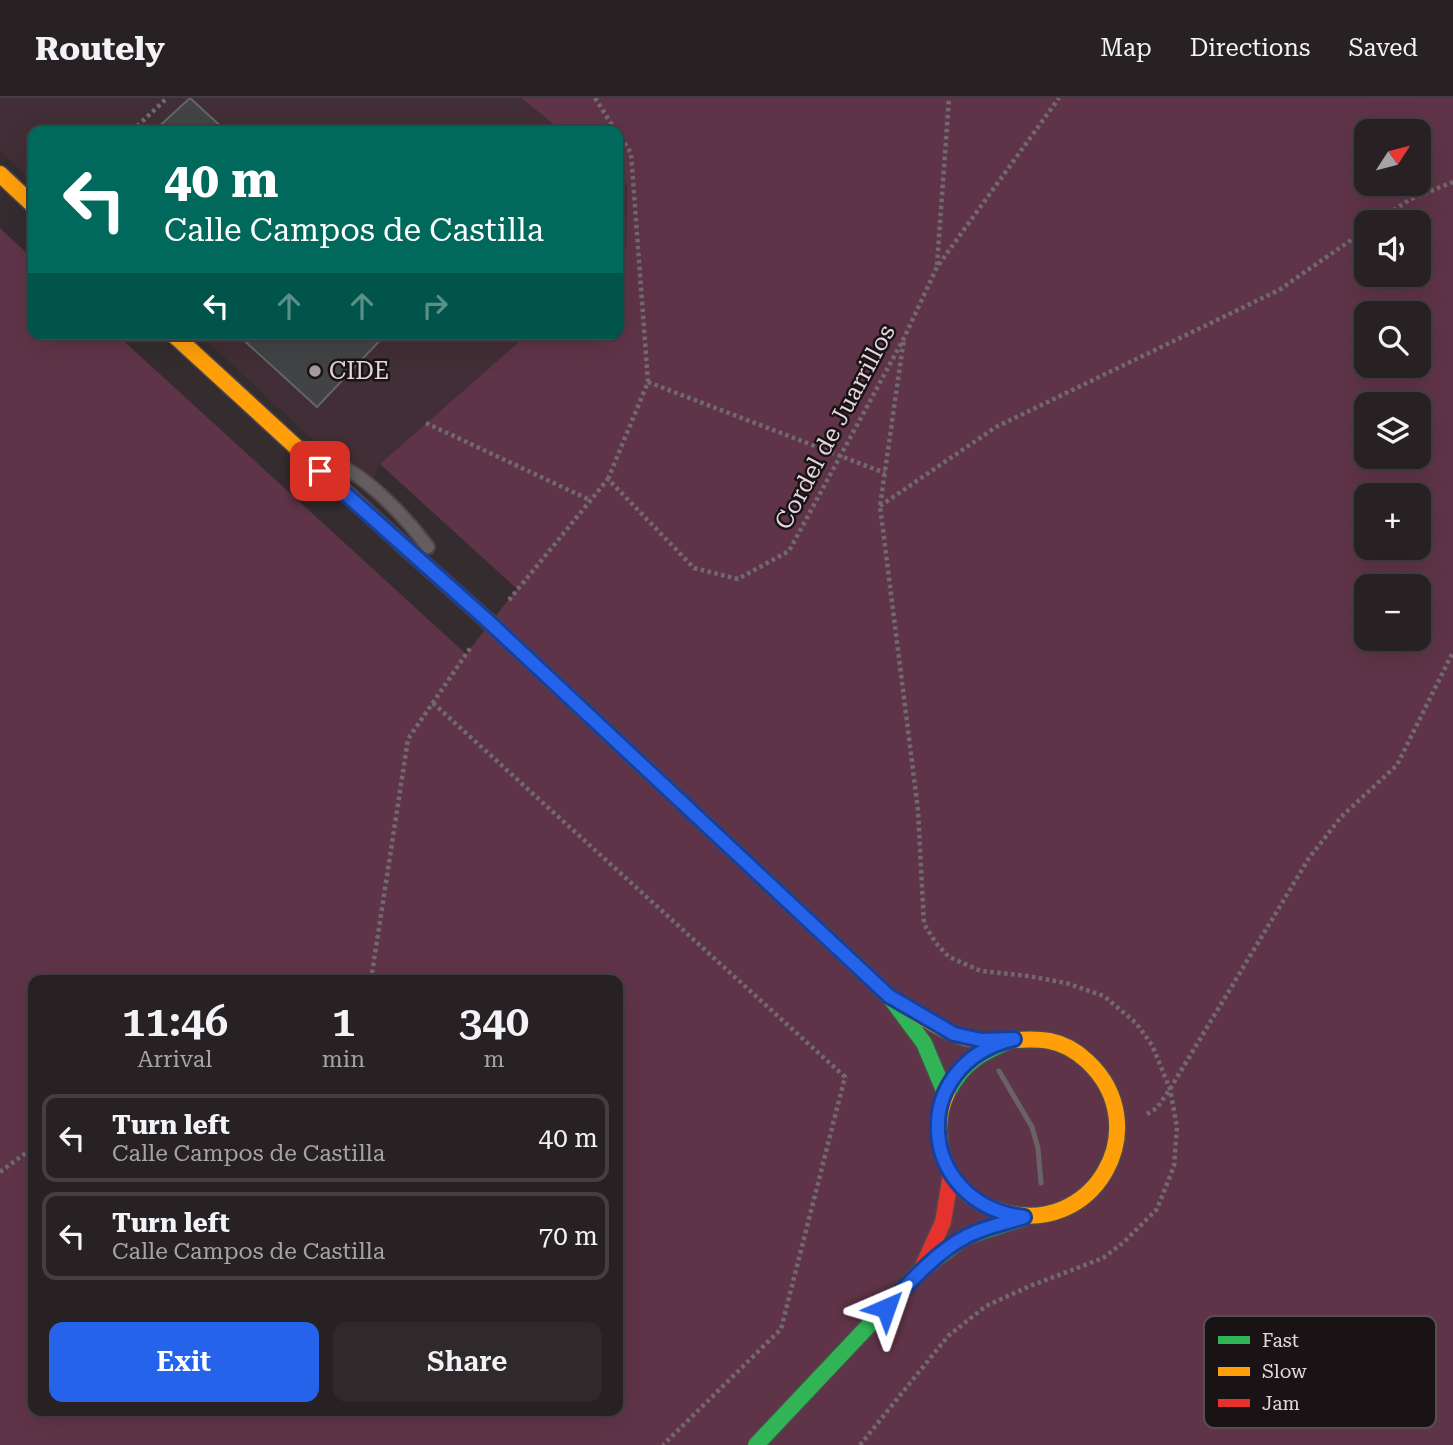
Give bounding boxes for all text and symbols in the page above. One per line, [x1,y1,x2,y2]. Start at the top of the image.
text: Routely [35,29,165,68]
text: Map [1100,34,1152,62]
text: Directions [1190,34,1310,62]
text: Saved [1348,34,1418,62]
north arrow [1354,119,1432,196]
map controls [1354,119,1431,651]
text: 40 m [164,152,279,209]
icon: left [49,154,140,245]
button: sound [1354,210,1431,287]
text: Calle Campos de Castilla [164,211,544,249]
icon: left [197,287,235,325]
icon: ahead [270,287,308,325]
icon: ahead [343,287,381,325]
icon: right [416,287,454,325]
button: search [1354,301,1431,378]
street label: Cordel de Juarrillos [769,320,901,534]
place label: CIDE [329,357,389,385]
marker: CIDE [307,363,323,379]
button: layers [1354,392,1431,469]
pin [290,441,350,501]
icon: arrive [301,452,339,490]
button: + [1354,483,1431,560]
button: − [1354,574,1431,651]
text: 11:46 [122,997,228,1046]
text: 1 [332,997,355,1046]
text: 340 [459,997,529,1046]
text: Arrival [138,1046,212,1073]
text: min [322,1046,365,1073]
text: m [483,1046,504,1073]
text: Turn left [112,1110,230,1140]
icon: left [53,1119,91,1157]
text: 40 m [539,1123,598,1153]
text: Calle Campos de Castilla [112,1140,385,1167]
text: Turn left [112,1208,230,1238]
icon: left [53,1217,91,1255]
text: 70 m [539,1221,598,1251]
text: Calle Campos de Castilla [112,1238,385,1265]
position arrow [849,1271,923,1345]
legend [1204,1316,1436,1428]
button: Exit [49,1322,319,1402]
button: Share [333,1322,602,1402]
text: Fast [1262,1329,1299,1352]
text: Slow [1262,1360,1307,1383]
text: Jam [1262,1392,1300,1415]

